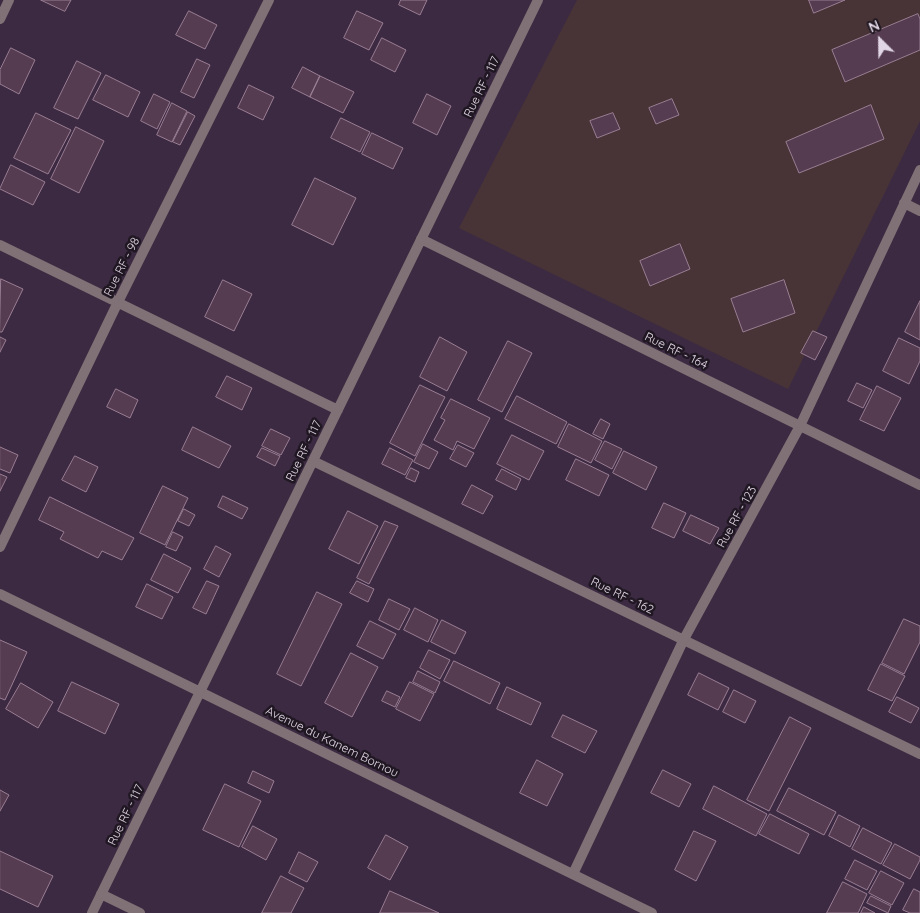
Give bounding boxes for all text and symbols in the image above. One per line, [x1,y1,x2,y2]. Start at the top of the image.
north arrow [855,15,905,65]
text: N [866,16,882,36]
street label: Rue RF - 117 [461,54,503,120]
street label: Rue RF - 98 [101,235,143,299]
street label: Rue RF - 164 [642,330,710,372]
street label: Rue RF - 117 [283,418,325,484]
street label: Rue RF - 123 [714,484,760,550]
street label: Rue RF - 162 [588,575,656,617]
street label: Avenue du Kanem Bornou [263,704,401,780]
street label: Rue RF - 117 [105,782,147,848]

